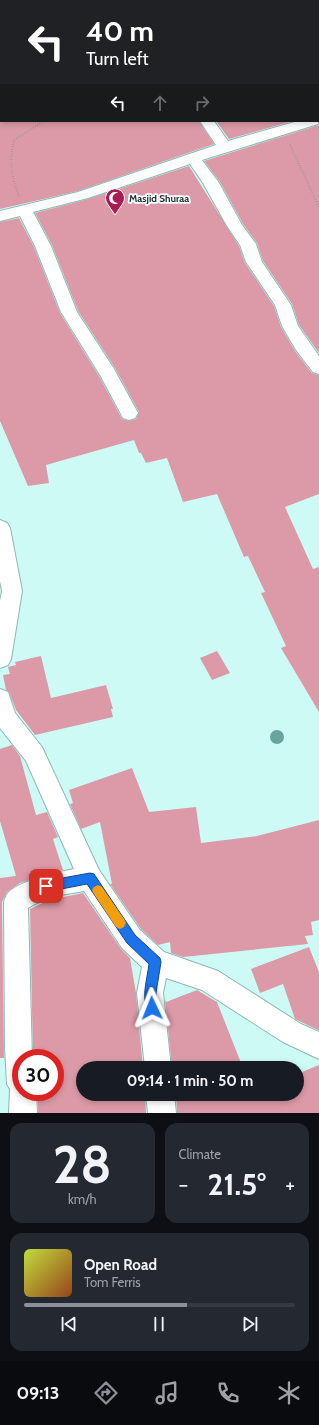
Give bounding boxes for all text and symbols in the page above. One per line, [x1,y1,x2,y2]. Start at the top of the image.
text: 40 m [86,14,154,48]
icon: left [20,16,72,68]
text: Turn left [86,48,149,70]
icon: left [107,92,129,114]
icon: ahead [149,92,171,114]
icon: right [191,92,213,114]
mosque icon: Masjid Shuraa [104,187,126,215]
place label: Masjid Shuraa [129,192,189,205]
pin [29,869,63,903]
icon: arrive [35,875,57,897]
position arrow [131,987,173,1029]
speed limit sign: 30 [12,1049,64,1101]
text: 09:14 · 1 min · 50 m [127,1072,253,1090]
text: 28 [53,1133,112,1196]
text: Climate [179,1146,221,1162]
text: 21.5° [208,1166,266,1203]
text: − [179,1171,188,1198]
text: + [285,1171,295,1198]
text: km/h [68,1191,96,1207]
text: Open Road [84,1256,157,1274]
text: Tom Ferris [84,1274,141,1290]
icon: previous [58,1313,80,1335]
icon: pause [148,1313,170,1335]
icon: next [239,1313,261,1335]
icon: directions [92,1379,120,1407]
icon: music [153,1379,181,1407]
icon: phone [214,1379,242,1407]
icon: climate [275,1379,303,1407]
text: 09:13 [16,1382,60,1404]

